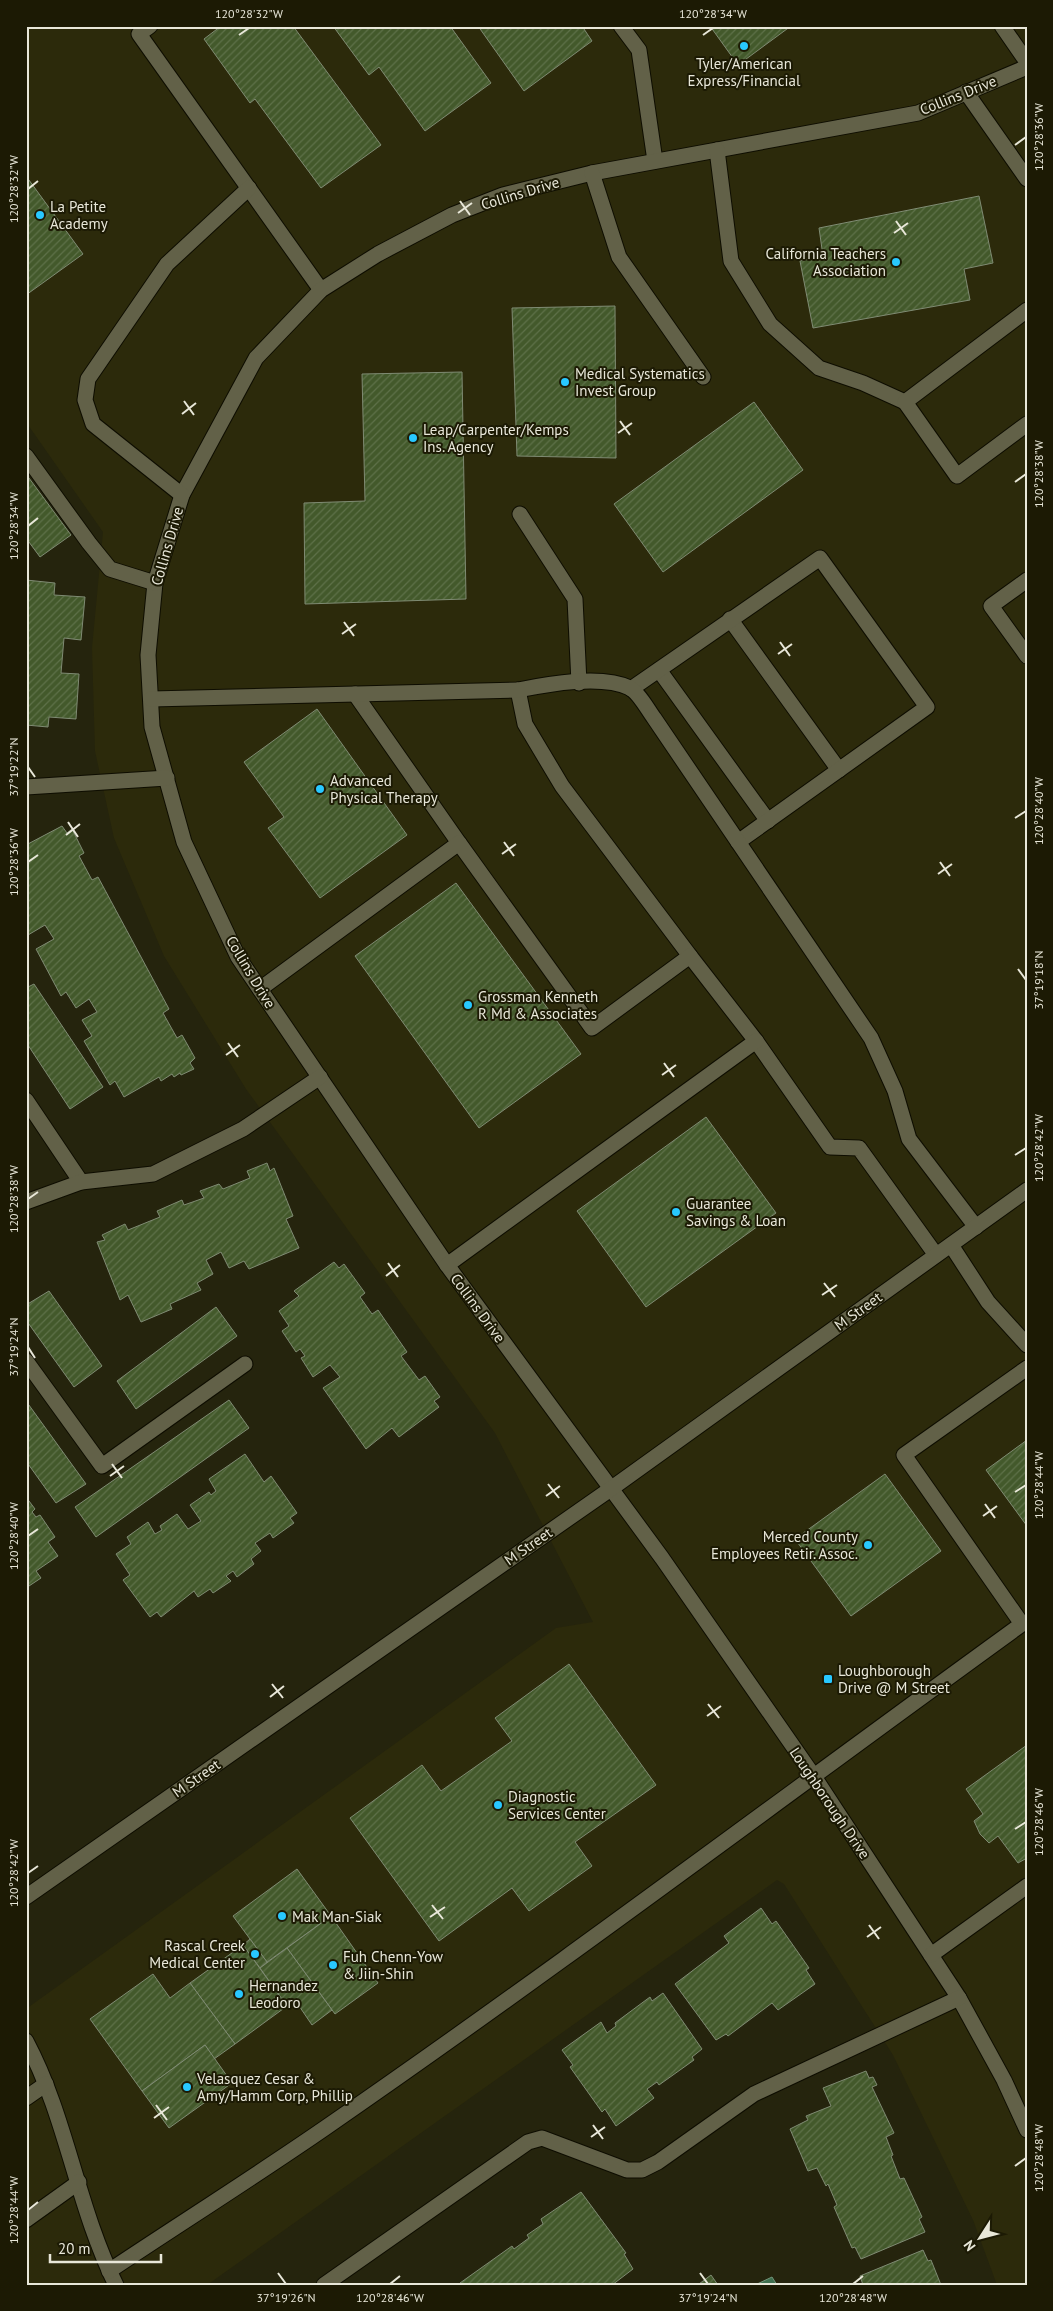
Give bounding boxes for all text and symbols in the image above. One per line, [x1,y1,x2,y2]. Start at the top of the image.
text: 120°28'32"W [215,6,283,21]
text: 120°28'34"W [679,6,747,21]
marker: Tyler/American Express/Financial [738,40,750,52]
place label: Tyler/American Express/Financial [688,54,801,90]
street label: Collins Drive [917,71,999,119]
text: 120°28'36"W [1031,103,1046,171]
text: 120°28'32"W [6,155,21,223]
street label: Collins Drive [478,172,562,214]
place label: La Petite Academy [50,197,108,233]
marker: La Petite Academy [34,209,46,221]
place label: California Teachers Association [765,244,886,280]
marker: California Teachers Association [890,256,902,268]
place label: Medical Systematics Invest Group [575,364,705,400]
marker: Medical Systematics Invest Group [559,376,571,388]
place label: Leap/Carpenter/Kemps Ins. Agency [423,420,569,456]
marker: Leap/Carpenter/Kemps Ins. Agency [407,432,419,444]
text: 120°28'38"W [1031,440,1046,508]
text: 120°28'34"W [6,492,21,560]
street label: Collins Drive [147,504,187,588]
text: 37°19'22"N [6,737,21,797]
place label: Advanced Physical Therapy [330,771,438,807]
text: 120°28'40"W [1031,777,1046,845]
marker: Advanced Physical Therapy [314,783,326,795]
text: 120°28'36"W [6,828,21,896]
street label: Collins Drive [222,932,280,1012]
text: 37°19'18"N [1031,950,1046,1010]
place label: Grossman Kenneth R Md & Associates [478,987,598,1023]
marker: Grossman Kenneth R Md & Associates [462,999,474,1011]
text: 120°28'42"W [1031,1114,1046,1182]
text: 120°28'38"W [6,1165,21,1233]
place label: Guarantee Savings & Loan [686,1194,786,1230]
marker: Guarantee Savings & Loan [670,1206,682,1218]
street label: Collins Drive [447,1270,509,1346]
street label: M Street [830,1287,886,1335]
text: 37°19'24"N [6,1317,21,1377]
text: 120°28'44"W [1031,1451,1046,1519]
text: 120°28'40"W [6,1502,21,1570]
street label: M Street [500,1523,556,1569]
place label: Merced County Employees Retir. Assoc. [711,1527,858,1563]
marker: Merced County Employees Retir. Assoc. [862,1539,874,1551]
place label: Loughborough Drive @ M Street [838,1661,950,1697]
marker: Loughborough Drive @ M Street [822,1673,834,1685]
street label: Loughborough Drive [786,1744,874,1862]
street label: M Street [168,1755,224,1801]
place label: Diagnostic Services Center [508,1787,606,1823]
text: 120°28'46"W [1031,1788,1046,1856]
marker: Diagnostic Services Center [492,1799,504,1811]
text: 120°28'42"W [6,1839,21,1907]
place label: Mak Man-Siak [292,1907,382,1926]
marker: Mak Man-Siak [276,1910,288,1922]
place label: Rascal Creek Medical Center [149,1936,246,1972]
place label: Fuh Chenn-Yow & Jiin-Shin [343,1947,443,1983]
marker: Rascal Creek Medical Center [249,1948,261,1960]
marker: Fuh Chenn-Yow & Jiin-Shin [327,1959,339,1971]
place label: Hernandez Leodoro [249,1976,318,2012]
marker: Hernandez Leodoro [233,1988,245,2000]
place label: Velasquez Cesar & Amy/Hamm Corp, Phillip [196,2069,353,2105]
marker: Velasquez Cesar & Amy/Hamm Corp, Phillip [181,2081,193,2093]
text: 120°28'48"W [1031,2124,1046,2192]
text: 120°28'44"W [6,2176,21,2244]
north arrow [956,2214,1006,2264]
scale bar [50,2231,161,2263]
text: N [959,2237,979,2255]
text: 20 m [58,2239,91,2258]
text: 37°19'26"N [256,2290,316,2305]
text: 120°28'46"W [356,2290,424,2305]
text: 37°19'24"N [678,2290,738,2305]
text: 120°28'48"W [819,2290,887,2305]

